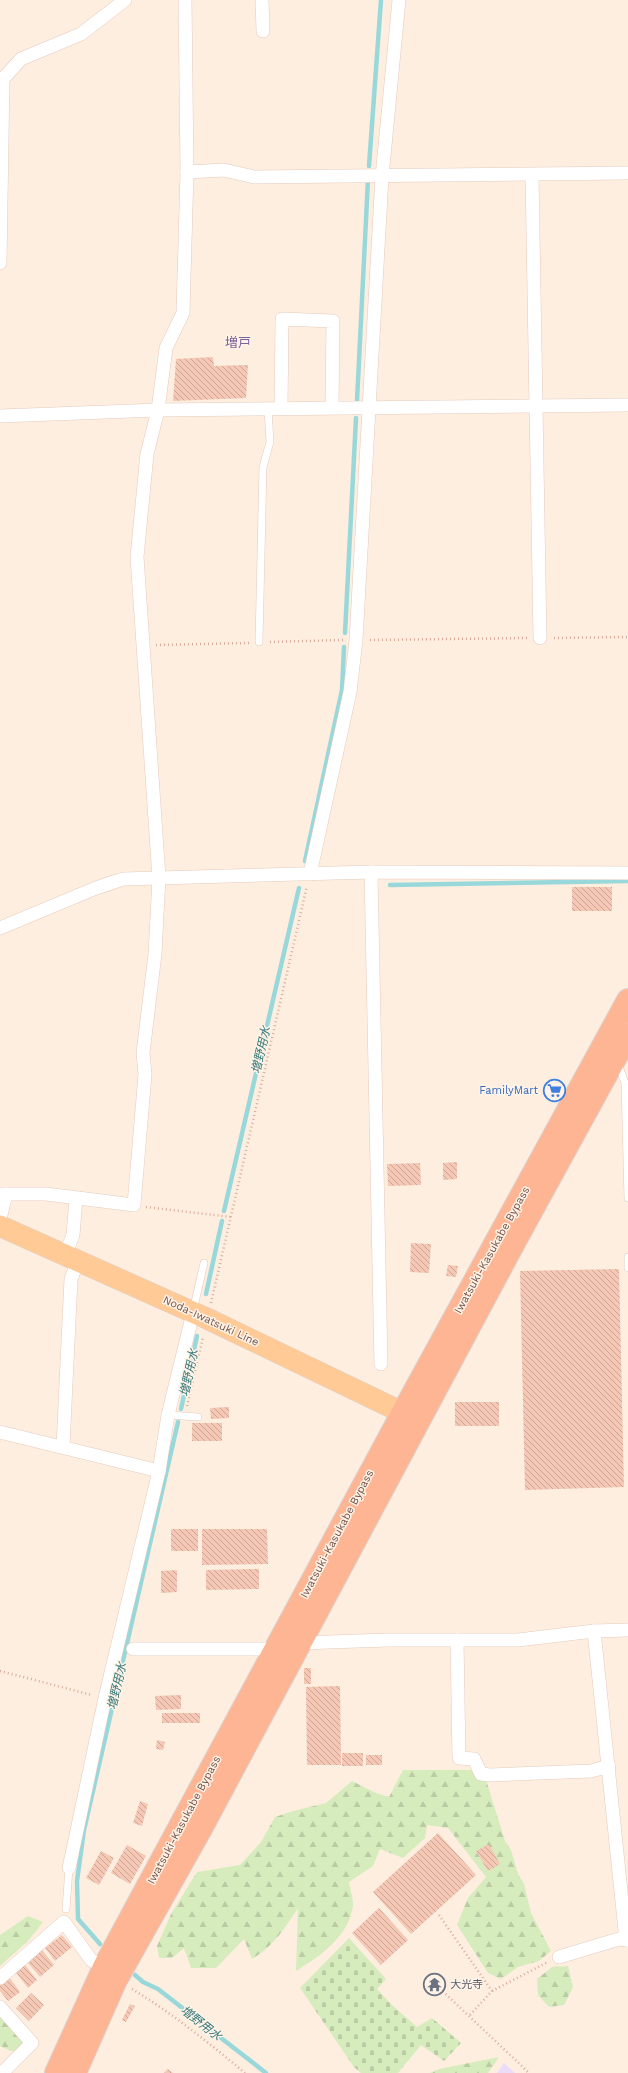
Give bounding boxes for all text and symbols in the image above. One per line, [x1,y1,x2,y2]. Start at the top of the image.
district label: 増戸 [225,335,251,350]
water label: 増野用水 [249,1023,274,1075]
supermarket icon: FamilyMart [541,1077,567,1103]
place label: FamilyMart [479,1084,538,1097]
street label: Iwatsuki-Kasukabe Bypass [452,1184,532,1316]
street label: Noda-Iwatsuki Line [161,1293,261,1349]
water label: 増野用水 [177,1346,201,1398]
street label: Iwatsuki-Kasukabe Bypass [298,1468,376,1600]
water label: 増野用水 [105,1659,130,1711]
street label: Iwatsuki-Kasukabe Bypass [145,1754,223,1886]
temple icon: 大光寺 [421,1971,447,1997]
place label: 大光寺 [450,1978,483,1991]
water label: 増野用水 [178,2003,226,2045]

